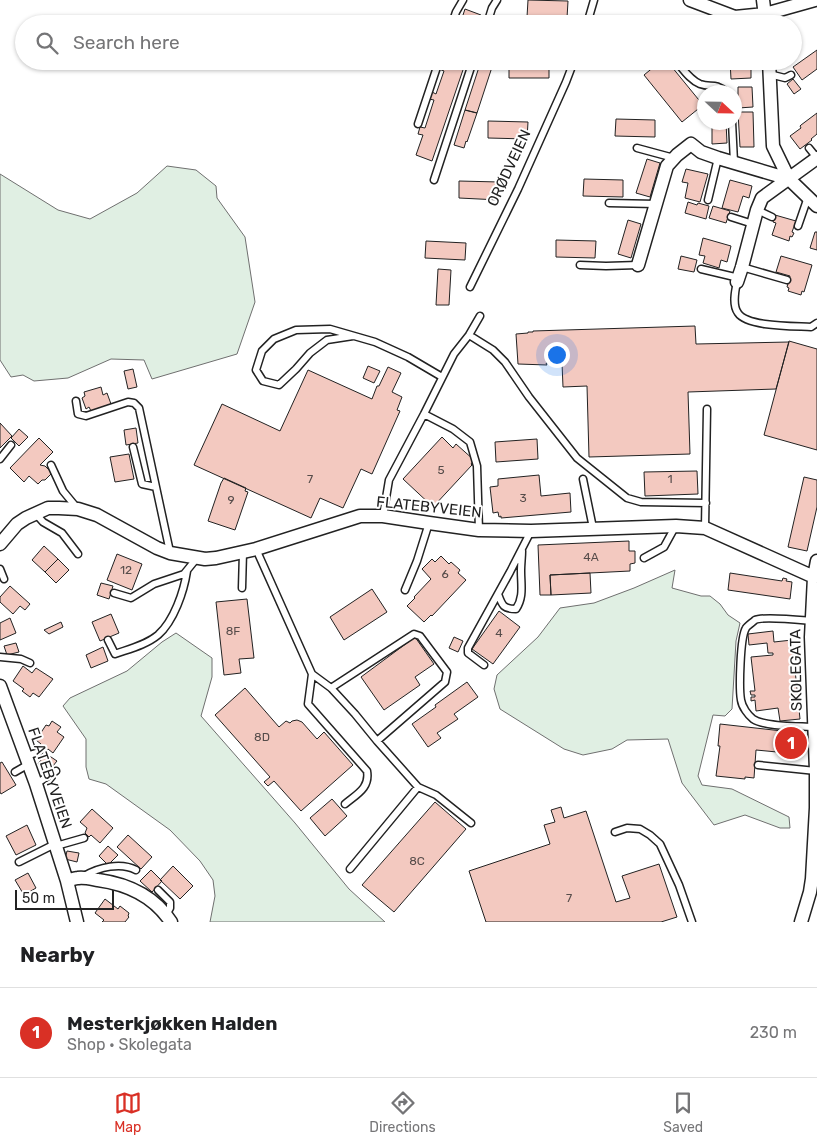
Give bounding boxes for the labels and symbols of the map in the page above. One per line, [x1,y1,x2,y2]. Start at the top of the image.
north arrow [697,85,742,130]
street label: ORØDVEIEN [483,127,535,209]
your location [544,342,570,368]
house number: 5 [437,463,445,477]
house number: 7 [307,472,313,486]
house number: 1 [667,472,673,486]
house number: 3 [519,491,527,505]
house number: 9 [227,493,235,507]
street label: FLATEBYVEIEN [375,493,483,521]
house number: 4A [583,550,599,564]
house number: 12 [120,563,132,577]
house number: 6 [441,567,449,581]
house number: 8F [226,624,240,638]
house number: 4 [495,626,503,640]
street label: SKOLEGATA [786,629,806,711]
pin: 1 [775,724,807,762]
street label: FLATEBYVEIEN [24,725,76,831]
house number: 8D [254,730,270,744]
house number: 8C [409,854,425,868]
scale bar [15,887,114,910]
house number: 7 [566,891,572,905]

